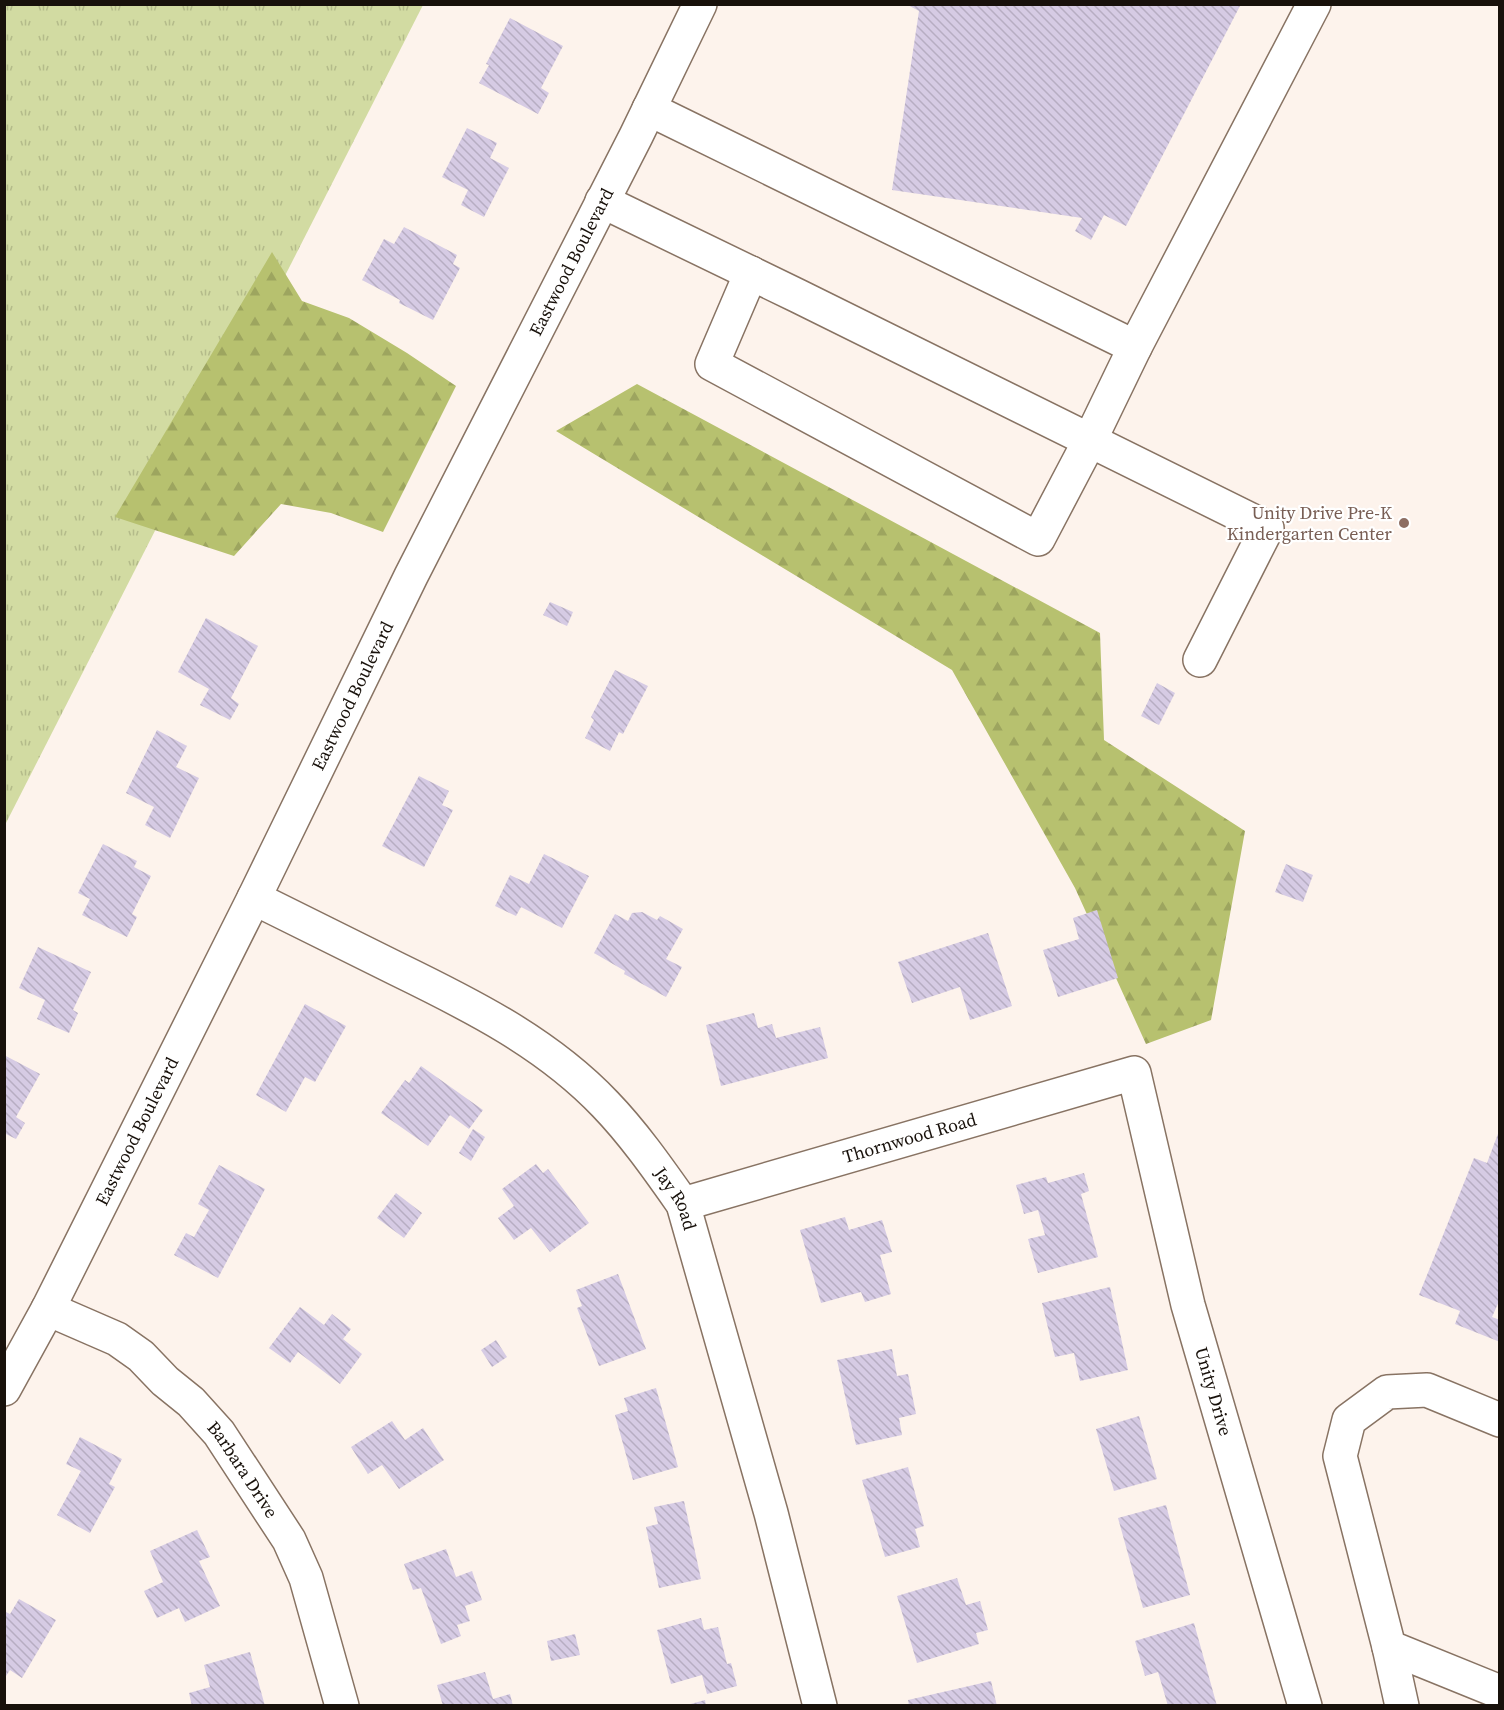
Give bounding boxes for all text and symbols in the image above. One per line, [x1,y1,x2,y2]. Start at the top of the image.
street label: Eastwood Boulevard [523,183,619,340]
place label: Unity Drive Pre-K Kindergarten Center [1227,500,1392,546]
marker: Unity Drive Pre-K Kindergarten Center [1397,516,1411,530]
street label: Eastwood Boulevard [305,617,399,774]
street label: Eastwood Boulevard [89,1053,184,1210]
street label: Thornwood Road [840,1106,979,1169]
street label: Jay Road [648,1161,703,1233]
street label: Unity Drive [1189,1344,1239,1439]
street label: Barbara Drive [202,1415,284,1523]

